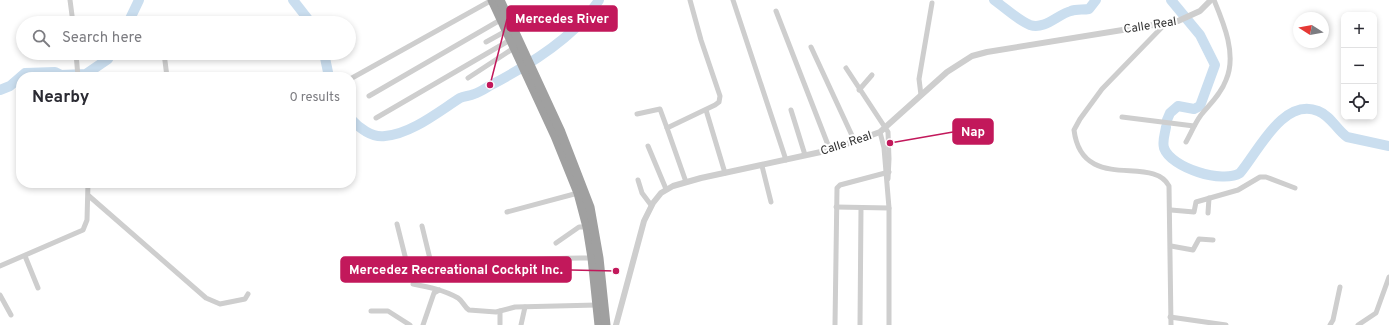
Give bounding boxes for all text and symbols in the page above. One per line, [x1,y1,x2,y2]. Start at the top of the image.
callout: Mercedes River [507,6,617,31]
text: Mercedes River [515,12,610,28]
north arrow [1293,12,1329,48]
map controls [1341,12,1377,120]
button: + [1341,12,1377,48]
street label: Calle Real [1123,14,1178,38]
search box [16,16,356,60]
icon: search [30,27,52,49]
text: Search here [62,29,142,48]
button: − [1341,48,1377,84]
button: locate [1341,84,1377,120]
text: Nearby [32,87,89,109]
text: 0 results [289,90,340,106]
callout: Nap [953,119,993,144]
text: Nap [961,125,985,141]
street label: Calle Real [819,128,874,160]
callout: Mercedez Recreational Cockpit Inc. [341,257,571,282]
text: Mercedez Recreational Cockpit Inc. [349,263,563,279]

